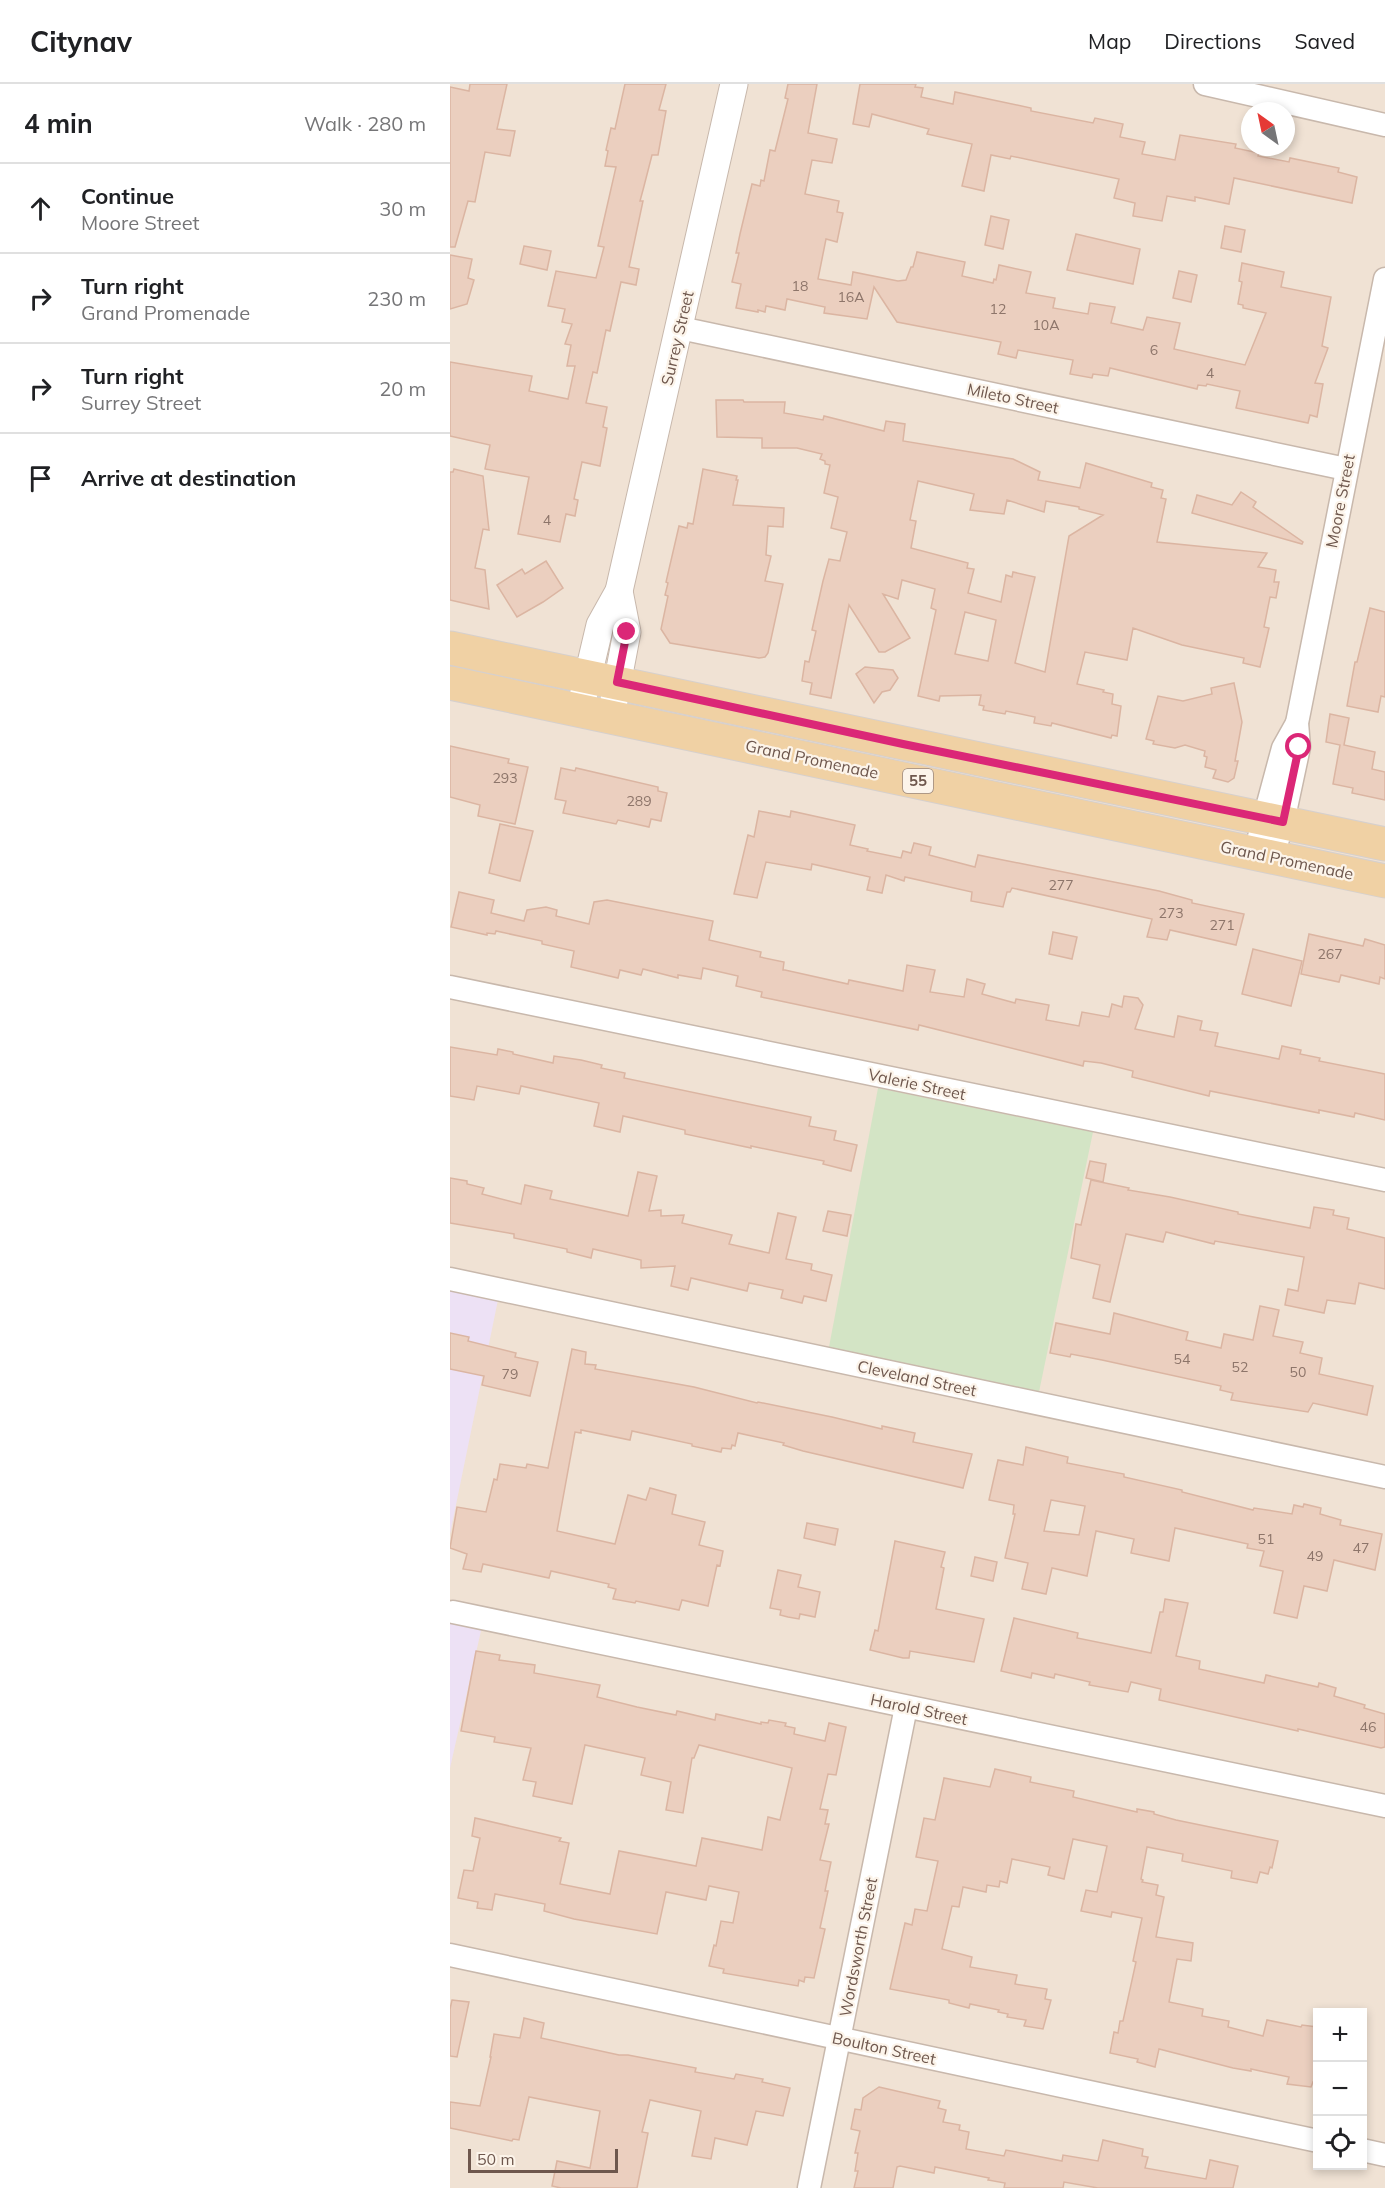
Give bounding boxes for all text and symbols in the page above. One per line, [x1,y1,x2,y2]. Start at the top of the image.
text: Citynav [30,24,132,59]
text: Map [1088,28,1131,54]
text: Directions [1164,28,1261,54]
text: Saved [1294,28,1355,54]
north arrow [1241,102,1295,156]
text: 4 min [24,107,93,140]
text: Walk · 280 m [304,111,426,136]
text: Continue [81,182,174,210]
icon: ahead [24,192,57,225]
text: 30 m [379,196,426,221]
text: Moore Street [81,210,200,235]
text: Turn right [81,272,184,300]
house number: 18 [792,277,808,295]
icon: right [24,282,57,315]
text: 230 m [367,286,426,311]
street label: Surrey Street [656,288,698,387]
house number: 16A [837,288,865,306]
text: Grand Promenade [81,300,250,325]
house number: 12 [990,300,1006,318]
house number: 10A [1032,316,1060,334]
house number: 6 [1150,341,1158,359]
text: Turn right [81,362,184,390]
house number: 4 [1206,364,1215,382]
icon: right [24,372,57,405]
text: 20 m [379,376,426,401]
street label: Mileto Street [965,379,1061,418]
text: Surrey Street [81,390,201,415]
street label: Moore Street [1321,452,1359,549]
icon: arrive [24,462,57,495]
text: Arrive at destination [81,464,296,492]
house number: 4 [543,511,552,529]
route end [613,618,639,644]
route start [1285,733,1311,759]
street label: Grand Promenade [744,735,880,783]
house number: 293 [492,769,518,787]
road number: 55 [903,769,933,793]
house number: 289 [626,792,652,810]
street label: Grand Promenade [1219,836,1355,884]
house number: 277 [1048,876,1074,894]
house number: 273 [1158,904,1184,922]
house number: 271 [1209,916,1235,934]
house number: 267 [1317,945,1343,963]
street label: Valerie Street [866,1064,968,1104]
house number: 54 [1174,1350,1191,1368]
street label: Cleveland Street [856,1356,979,1400]
house number: 52 [1232,1358,1248,1376]
house number: 50 [1290,1363,1306,1381]
house number: 79 [502,1365,518,1383]
house number: 51 [1258,1530,1274,1548]
house number: 47 [1353,1539,1369,1557]
house number: 49 [1307,1547,1323,1565]
street label: Harold Street [869,1689,970,1729]
house number: 46 [1360,1718,1376,1736]
street label: Wordsworth Street [835,1875,881,2018]
map controls [1313,2008,1367,2170]
button: + [1313,2008,1367,2062]
street label: Boulton Street [830,2027,938,2069]
button: − [1313,2062,1367,2116]
button: locate [1313,2116,1367,2170]
scale bar [468,2146,618,2174]
text: 50 m [477,2149,514,2169]

